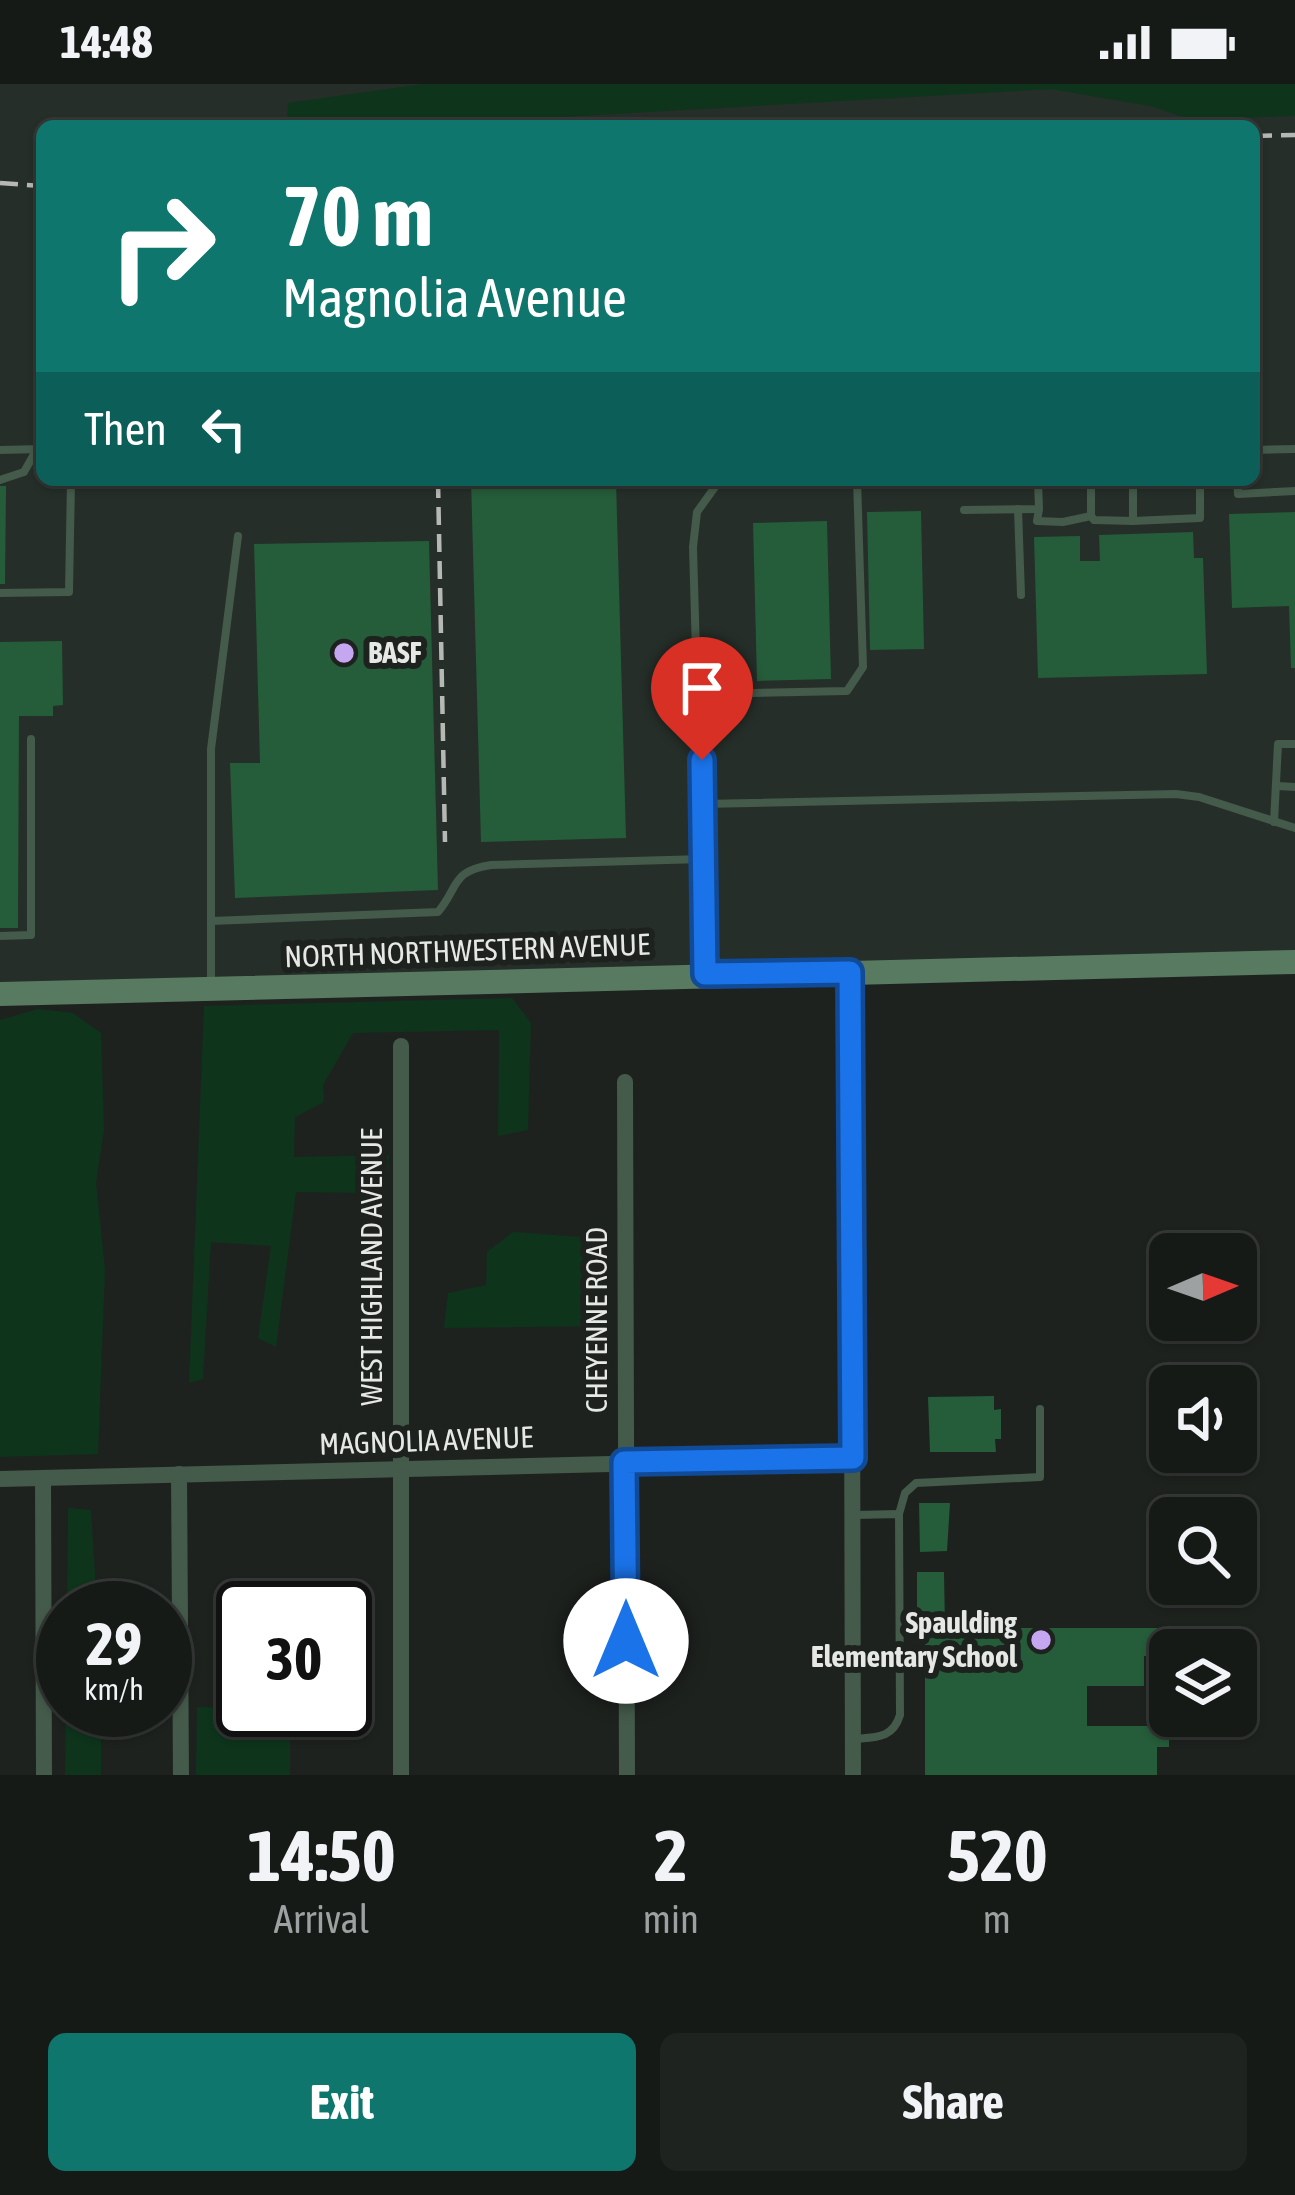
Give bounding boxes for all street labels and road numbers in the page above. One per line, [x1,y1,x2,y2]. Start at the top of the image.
street label: NORTH NORTHWESTERN AVENUE [284,927,650,973]
street label: WEST HIGHLAND AVENUE [354,1128,388,1406]
street label: CHEYENNE ROAD [579,1227,613,1413]
street label: MAGNOLIA AVENUE [319,1419,534,1461]

